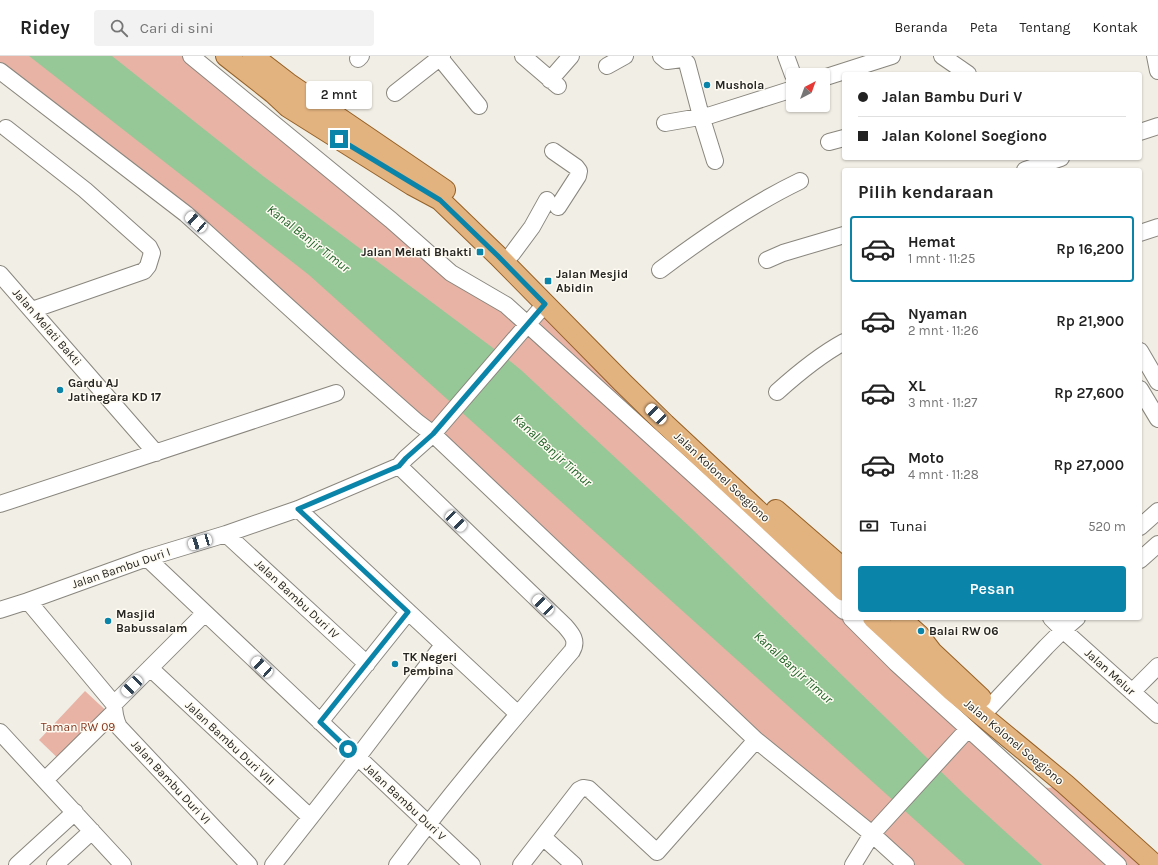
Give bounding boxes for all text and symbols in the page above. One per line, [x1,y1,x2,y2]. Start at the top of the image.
search box [94,10,374,46]
text: Ridey [20,17,70,39]
icon: search [108,17,130,39]
text: Cari di sini [140,19,213,37]
text: Beranda [895,19,948,36]
text: Peta [970,19,998,36]
text: Tentang [1020,19,1071,36]
text: Kontak [1093,19,1138,36]
north arrow [786,68,830,112]
map controls [786,68,830,112]
place label: Mushola [715,78,764,92]
marker: Mushola [702,80,712,90]
callout: 2 mnt [306,81,372,109]
text: 2 mnt [321,87,357,102]
text: Jalan Bambu Duri V [882,88,1022,106]
text: Jalan Kolonel Soegiono [882,127,1047,145]
route end [330,130,348,148]
text: Pilih kendaraan [858,181,994,203]
water label: Kanal Banjir Timur [264,202,353,276]
car [183,210,209,234]
icon: car [860,231,896,267]
text: Hemat [908,233,955,251]
text: Rp 16,200 [1056,240,1124,258]
place label: Jalan Melati Bhakti [361,245,472,259]
marker: Jalan Melati Bhakti [475,247,485,257]
text: 1 mnt · 11:25 [908,251,975,266]
place label: Jalan Mesjid Abidin [556,267,628,295]
marker: Jalan Mesjid Abidin [543,276,553,286]
street label: Jalan Melati Bakti [10,286,84,368]
icon: car [860,303,896,339]
text: Nyaman [908,305,967,323]
text: Rp 21,900 [1056,312,1124,330]
text: 2 mnt · 11:26 [908,323,979,338]
icon: car [860,375,896,411]
place label: Gardu AJ Jatinegara KD 17 [68,376,161,404]
text: XL [908,377,926,395]
text: Rp 27,600 [1054,384,1124,402]
marker: Gardu AJ Jatinegara KD 17 [55,385,65,395]
text: 3 mnt · 11:27 [908,395,977,410]
car [643,401,669,427]
water label: Kanal Banjir Timur [510,411,595,490]
street label: Jalan Kolonel Soegiono [671,429,773,525]
icon: car [860,447,896,483]
text: Moto [908,449,944,467]
text: Rp 27,000 [1054,456,1124,474]
text: 4 mnt · 11:28 [908,467,979,482]
car [443,508,469,534]
icon: cash [858,515,880,537]
text: Tunai [890,517,927,535]
text: 520 m [1088,519,1126,534]
car [187,533,213,551]
street label: Jalan Bambu Duri I [70,545,172,591]
street label: Jalan Bambu Duri IV [252,556,342,642]
button: Pesan [858,566,1126,612]
car [530,592,556,618]
place label: Masjid Babussalam [116,607,187,635]
marker: Masjid Babussalam [103,616,113,626]
place label: Balai RW 06 [929,624,998,638]
marker: Balai RW 06 [916,626,926,636]
water label: Kanal Banjir Timur [751,628,836,707]
street label: Jalan Melur [1082,646,1139,699]
place label: TK Negeri Pembina [403,650,457,678]
car [249,654,275,680]
marker: TK Negeri Pembina [390,659,400,669]
car [119,673,145,699]
street label: Jalan Kolonel Soegiono [961,696,1067,788]
street label: Jalan Bambu Duri VIII [183,698,277,788]
park label: Taman RW 09 [41,720,115,734]
street label: Jalan Bambu Duri VI [128,737,214,827]
route start [339,740,357,758]
street label: Jalan Bambu Duri V [361,760,449,844]

